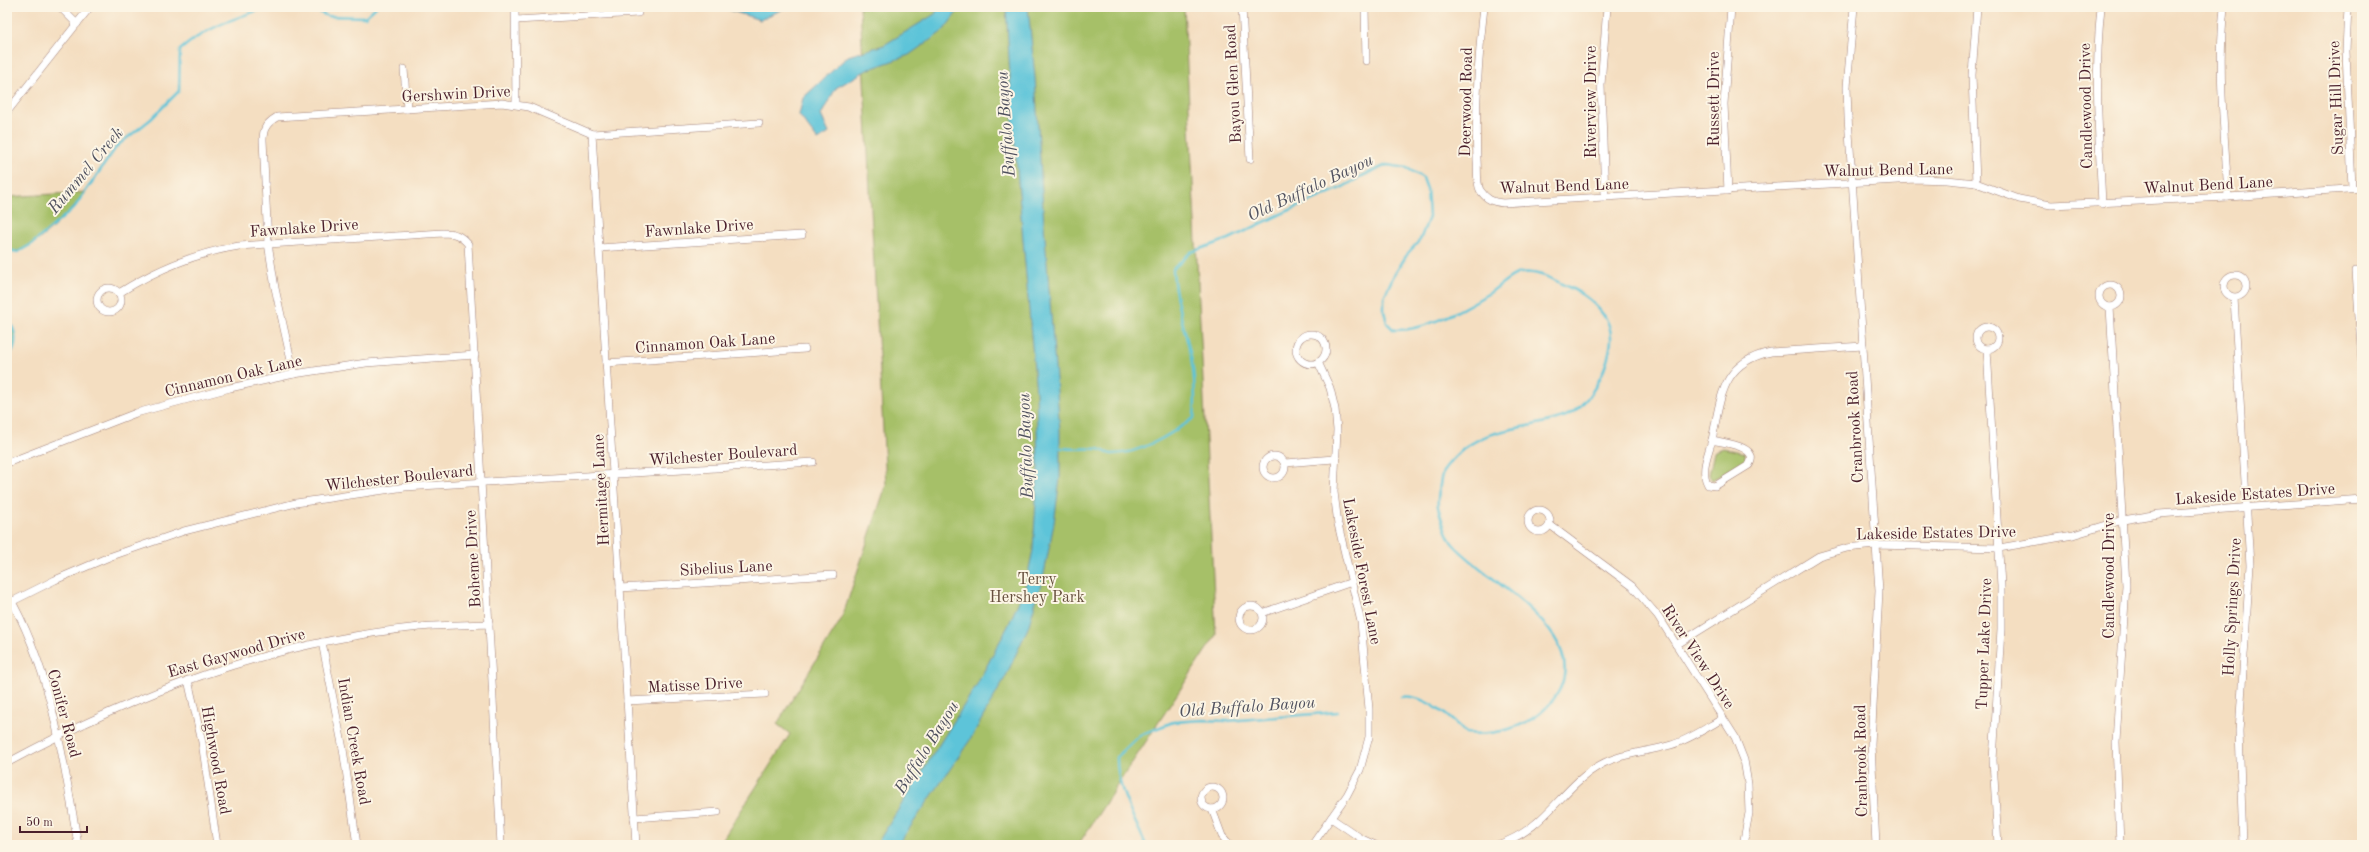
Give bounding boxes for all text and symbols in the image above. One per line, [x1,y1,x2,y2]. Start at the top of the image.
street label: Bayou Glen Road [1223,24,1245,144]
street label: Sugar Hill Drive [2327,40,2347,155]
street label: Candlewood Drive [2078,43,2096,169]
street label: Riverview Drive [1584,46,1600,158]
street label: Deerwood Road [1458,47,1476,157]
street label: Russett Drive [1707,51,1723,147]
water label: Buffalo Bayou [994,70,1019,178]
street label: Gershwin Drive [401,84,511,106]
water label: Rummel Creek [45,125,127,218]
water label: Old Buffalo Bayou [1245,152,1377,225]
street label: Walnut Bend Lane [1823,162,1953,180]
street label: Walnut Bend Lane [2143,175,2273,197]
street label: Walnut Bend Lane [1499,177,1629,197]
street label: Fawnlake Drive [249,217,359,241]
street label: Fawnlake Drive [644,217,754,241]
street label: Cinnamon Oak Lane [634,331,776,357]
street label: Cinnamon Oak Lane [163,353,304,401]
street label: Cranbrook Road [1845,370,1867,484]
water label: Buffalo Bayou [1016,392,1037,500]
street label: Hermitage Lane [591,433,613,546]
street label: Wilchester Boulevard [648,443,798,469]
street label: Wilchester Boulevard [324,463,474,495]
street label: Lakeside Estates Drive [2175,481,2336,509]
street label: Lakeside Forest Lane [1339,497,1383,646]
street label: Boheme Drive [463,510,485,608]
street label: Candlewood Drive [2102,513,2118,639]
street label: Lakeside Estates Drive [1856,525,2016,543]
street label: Holly Springs Drive [2221,538,2245,677]
street label: Sibelius Lane [679,559,773,579]
park label: Terry Hershey Park [989,572,1085,606]
street label: Tupper Lake Drive [1975,578,1995,710]
street label: River View Drive [1658,602,1737,712]
street label: East Gaywood Drive [166,627,307,681]
street label: Conifer Road [44,668,83,760]
street label: Indian Creek Road [334,676,372,806]
street label: Matisse Drive [647,676,743,696]
water label: Old Buffalo Bayou [1178,694,1316,721]
water label: Buffalo Bayou [891,698,963,798]
street label: Cranbrook Road [1853,704,1871,818]
street label: Highwood Road [198,705,232,816]
scale bar [20,808,87,834]
text: 50 m [26,816,53,829]

